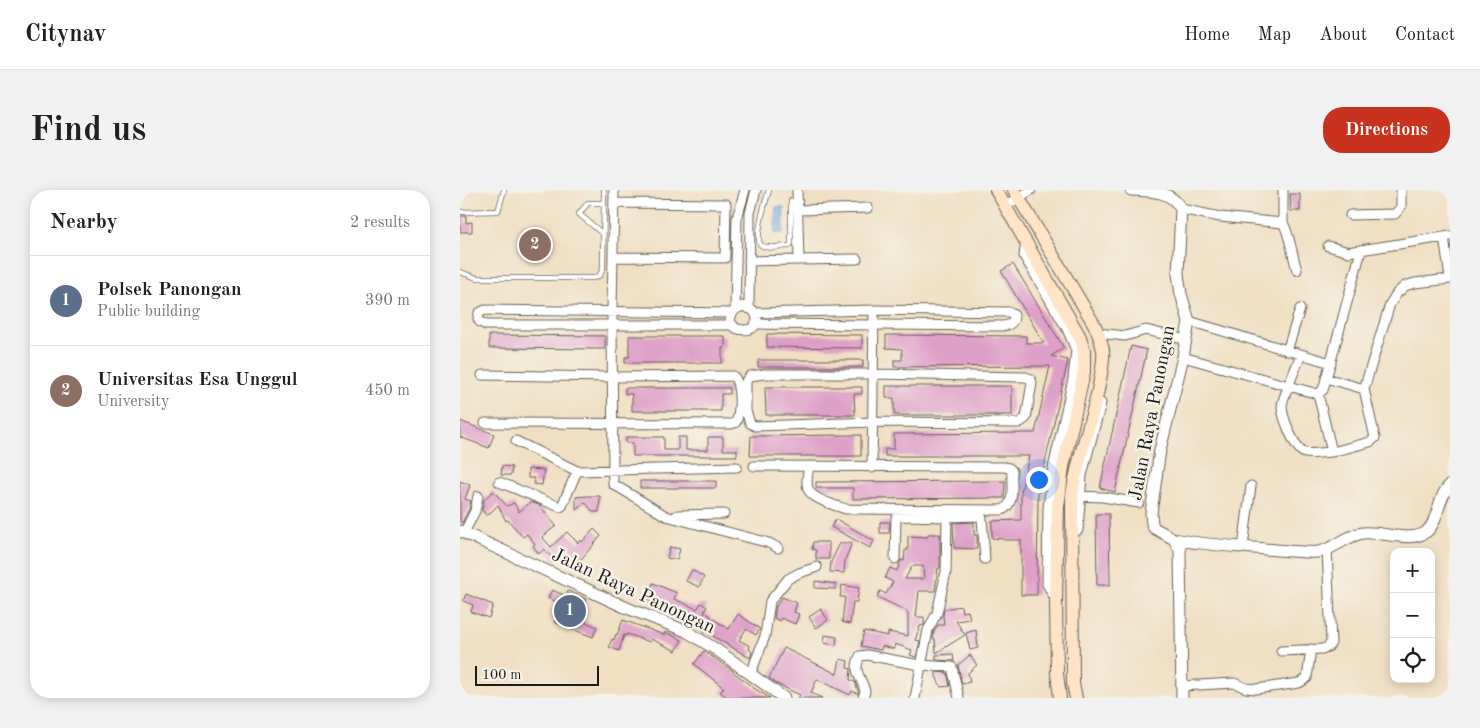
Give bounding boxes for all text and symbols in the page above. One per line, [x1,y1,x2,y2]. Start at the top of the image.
text: Citynav [25,23,106,47]
text: Home [1184,26,1230,44]
text: Map [1258,26,1291,44]
text: About [1319,26,1367,44]
text: Contact [1395,26,1455,44]
button: Directions [1323,107,1450,153]
text: Find us [30,113,146,148]
text: Nearby [50,212,118,233]
text: 2 results [350,215,410,231]
pin: 2 [519,226,551,264]
text: Polsek Panongan [97,281,241,300]
text: 1 [61,293,71,309]
text: 390 m [365,293,410,309]
text: Public building [97,304,200,320]
street label: Jalan Raya Panongan [1127,324,1179,502]
text: Universitas Esa Unggul [97,371,298,390]
text: 2 [61,383,71,399]
text: 450 m [365,383,410,399]
text: University [97,394,169,410]
your location [1026,467,1052,493]
street label: Jalan Raya Panongan [548,546,718,638]
map controls [1390,548,1435,683]
button: + [1390,548,1435,593]
pin: 1 [554,592,586,630]
button: − [1390,593,1435,638]
button: locate [1390,638,1435,683]
scale bar [475,663,599,686]
text: 100 m [482,668,521,682]

